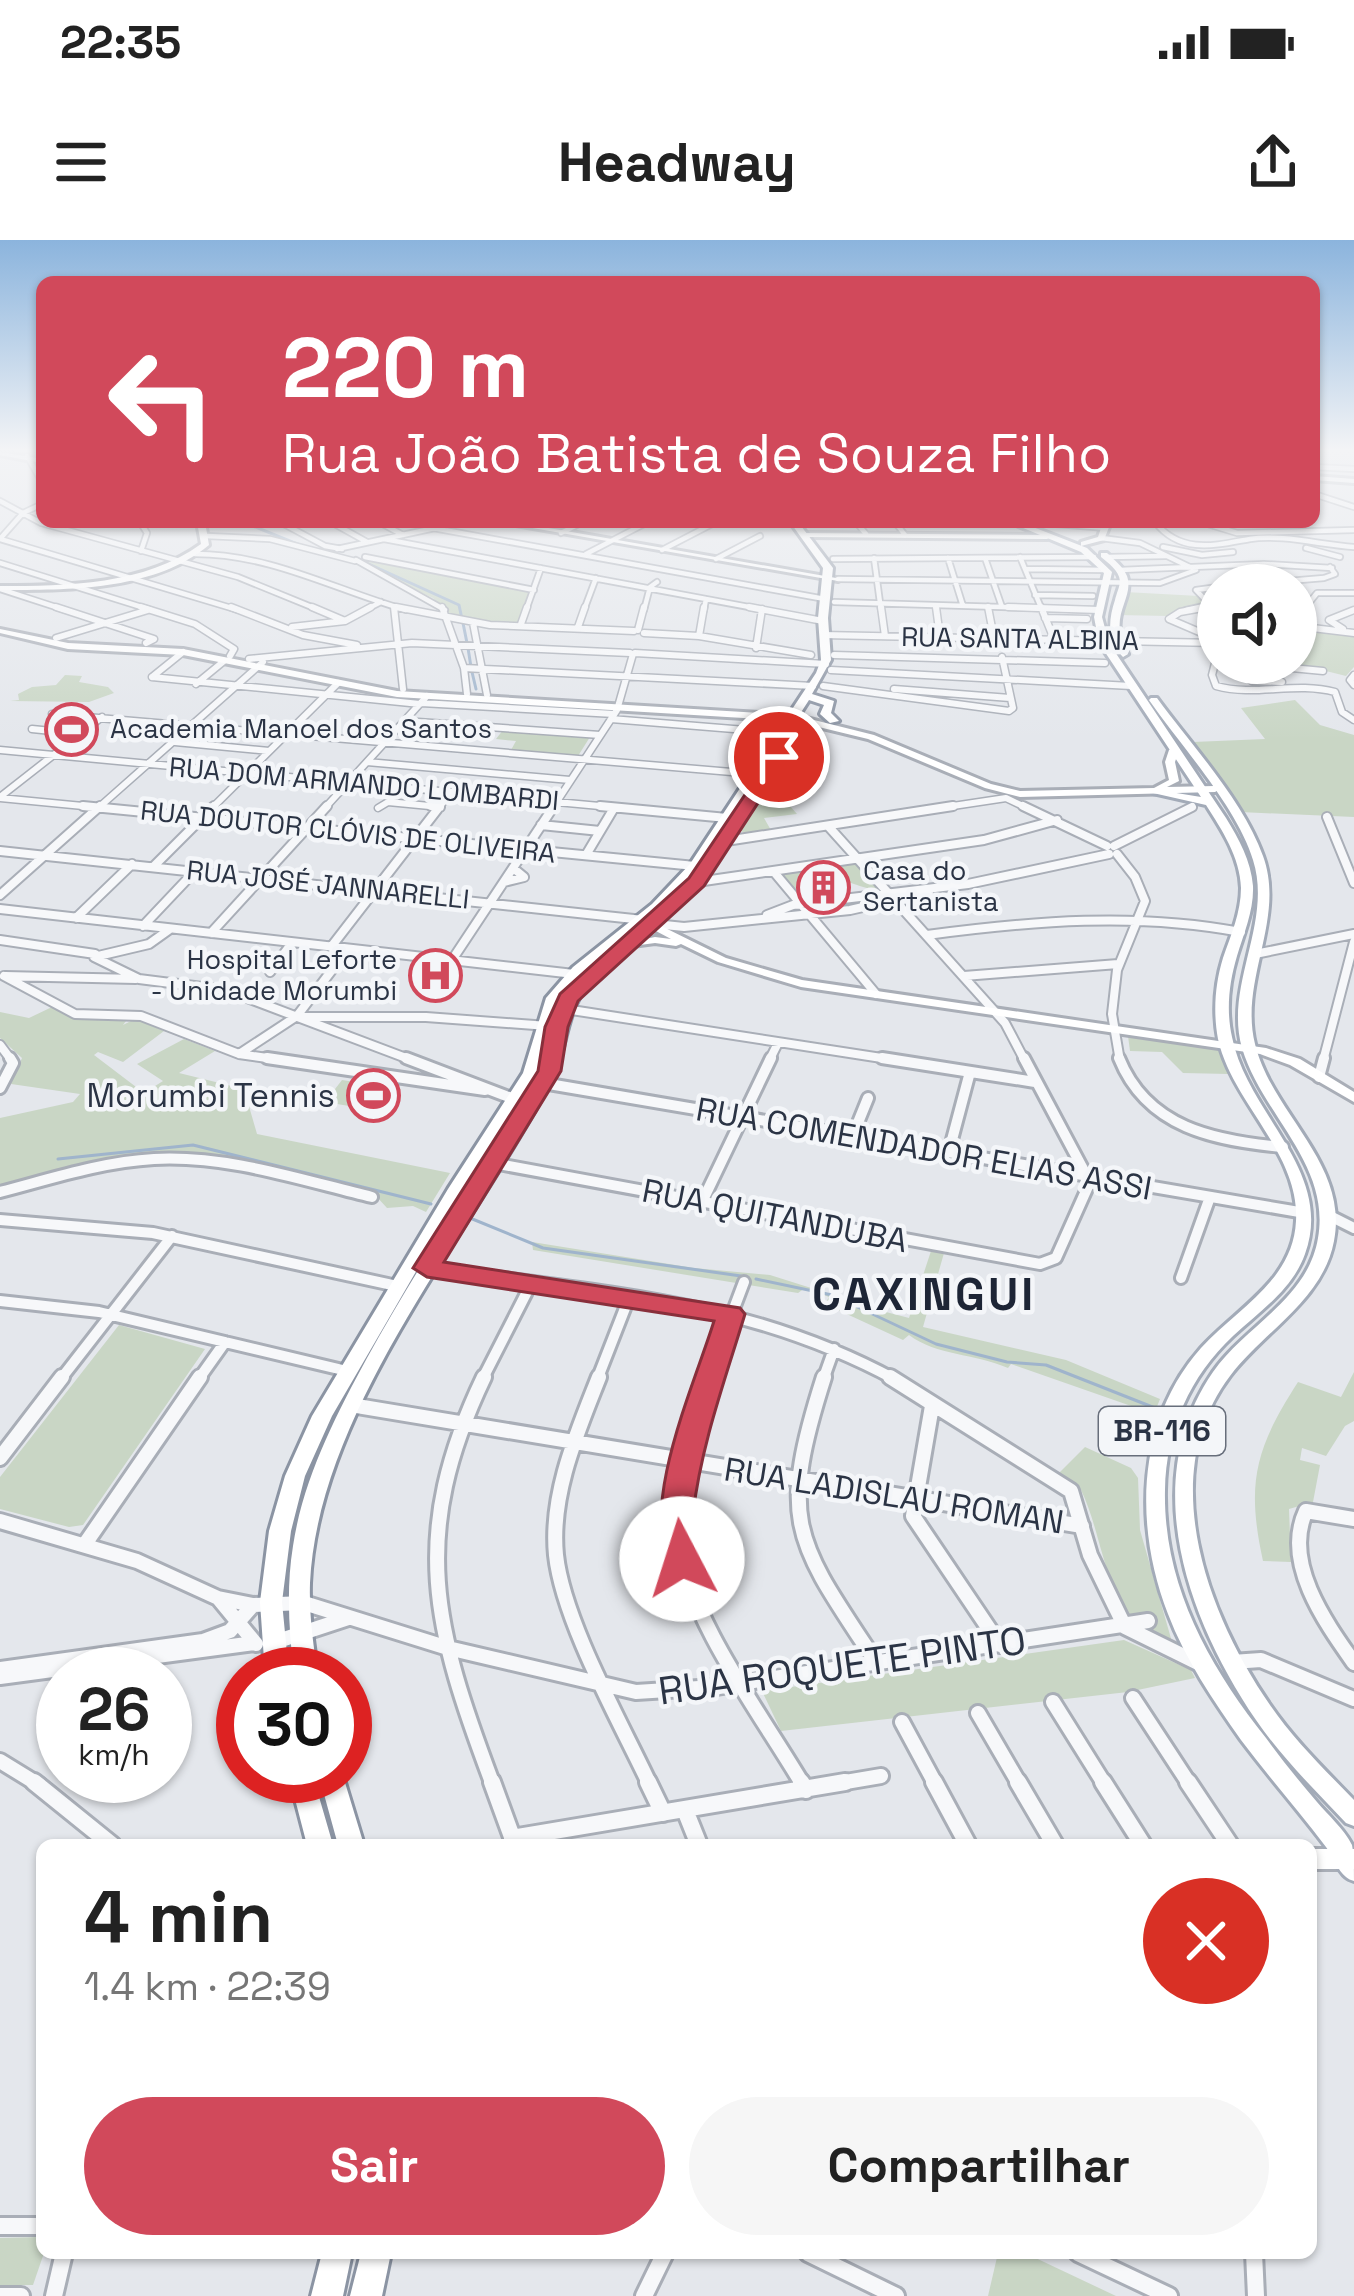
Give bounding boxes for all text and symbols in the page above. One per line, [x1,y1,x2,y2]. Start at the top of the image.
text: 22:35 [60,14,181,71]
text: Headway [558,128,796,197]
icon: menu [48,129,114,195]
icon: share [1240,129,1306,195]
text: 220 m [282,314,529,422]
icon: left [84,324,240,480]
text: Rua João Batista de Souza Filho [282,419,1111,488]
map controls [1197,564,1317,684]
button: sound [1197,564,1317,684]
street label: RUA SANTA ALBINA [901,619,1139,658]
sports icon: Academia Manoel dos Santos [43,701,99,757]
pin [728,706,830,808]
place label: Academia Manoel dos Santos [110,711,492,746]
icon: arrive [746,724,812,790]
street label: RUA DOM ARMANDO LOMBARDI [168,749,560,818]
street label: RUA DOUTOR CLÓVIS DE OLIVEIRA [139,792,557,871]
street label: RUA JOSÉ JANNARELLI [185,852,471,917]
place label: Casa do Sertanista [863,853,999,919]
building icon: Casa do Sertanista [796,859,852,915]
place label: Hospital Leforte - Unidade Morumbi [151,942,397,1008]
hospital icon: Hospital Leforte - Unidade Morumbi [408,948,464,1004]
sports icon: Morumbi Tennis [346,1067,402,1123]
place label: Morumbi Tennis [87,1075,335,1117]
street label: RUA COMENDADOR ELIAS ASSI [693,1088,1155,1210]
street label: RUA QUITANDUBA [639,1170,911,1262]
district label: CAXINGUI [812,1266,1036,1323]
road number: BR-116 [1099,1407,1225,1455]
street label: RUA LADISLAU ROMAN [721,1448,1067,1544]
position arrow [619,1496,745,1622]
street label: RUA ROQUETE PINTO [655,1615,1029,1716]
speed limit sign: 30 [216,1647,372,1803]
text: 26 [78,1671,150,1748]
text: km/h [78,1735,150,1774]
text: 4 min [84,1871,273,1963]
button: close [1143,1878,1269,2004]
text: 1.4 km · 22:39 [84,1962,331,2011]
button: Sair [84,2097,665,2235]
button: Compartilhar [689,2097,1269,2235]

